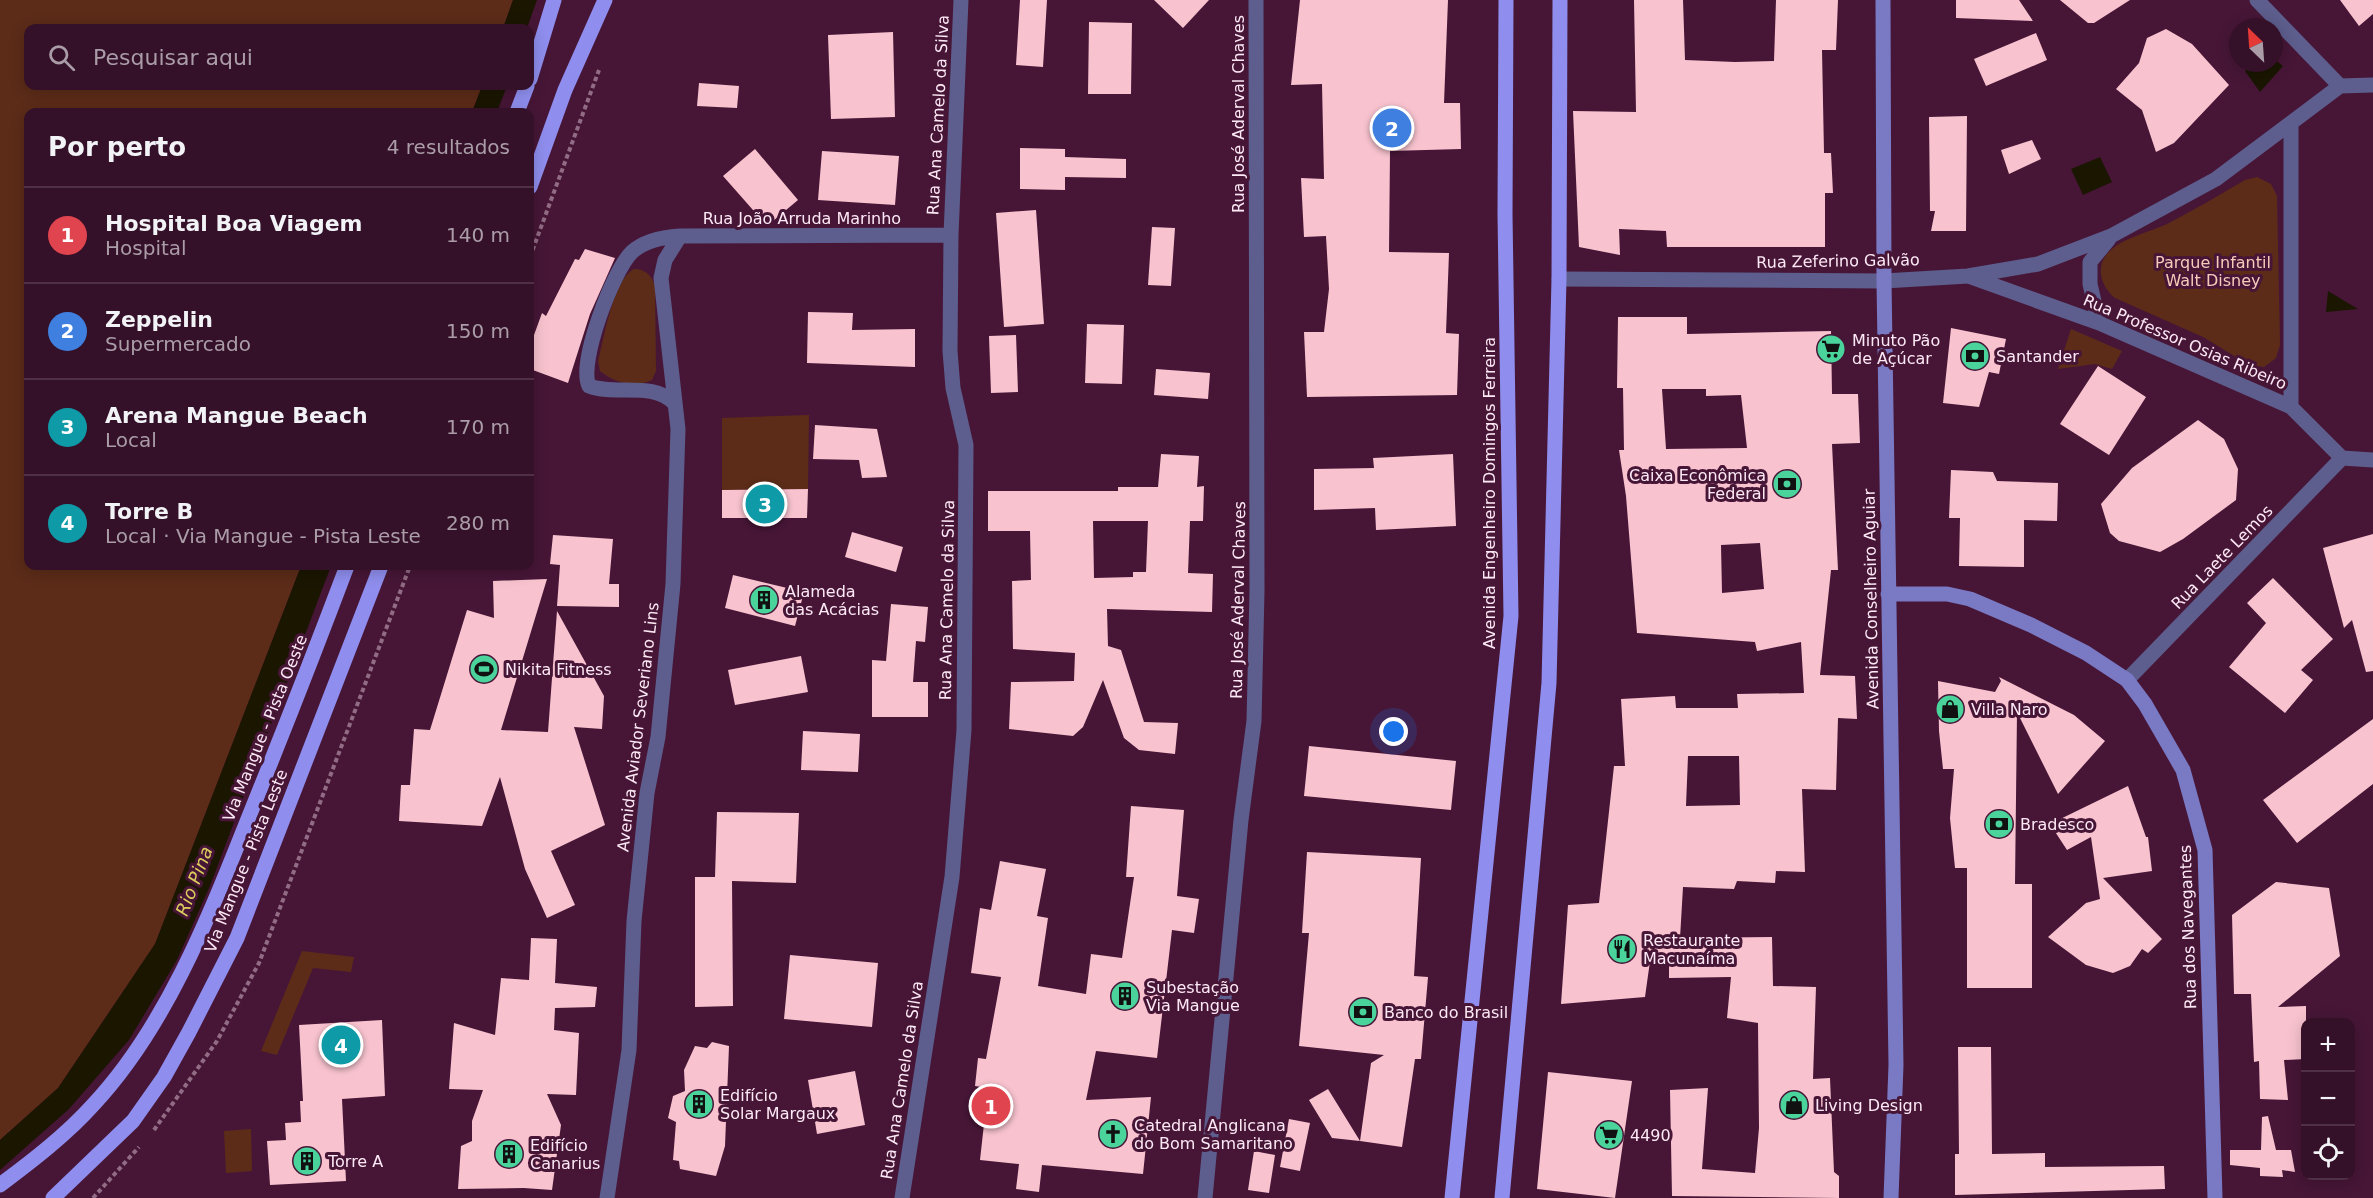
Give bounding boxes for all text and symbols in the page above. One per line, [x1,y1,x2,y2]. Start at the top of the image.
street label: Rua Ana Camelo da Silva [923,14,953,216]
street label: Rua José Aderval Chaves [1229,15,1248,213]
north arrow [2229,18,2283,72]
search box [24,24,534,90]
icon: search [45,41,78,74]
text: Pesquisar aqui [93,45,253,70]
pin: 2 [1372,106,1412,150]
text: Por perto [48,132,186,162]
text: 4 resultados [387,135,510,159]
street label: Rua João Arruda Marinho [703,209,901,228]
text: Hospital Boa Viagem [105,211,362,236]
text: 1 [61,223,74,247]
text: 140 m [446,223,510,247]
text: Hospital [105,236,187,260]
street label: Rua Zeferino Galvão [1756,250,1920,272]
park label: Parque Infantil Walt Disney [2155,253,2271,290]
street label: Rua Professor Osias Ribeiro [2080,290,2290,394]
text: Zeppelin [105,307,213,332]
text: 2 [61,319,74,343]
text: 150 m [446,319,510,343]
place label: Minuto Pão de Açúcar [1852,331,1940,368]
text: Supermercado [105,332,251,356]
supermarket icon: Minuto Pão de Açúcar [1815,333,1847,365]
street label: Avenida Engenheiro Domingos Ferreira [1480,337,1499,649]
bank icon: Santander [1959,340,1991,372]
place label: Santander [1996,347,2079,366]
text: Arena Mangue Beach [105,403,368,428]
text: 3 [61,415,74,439]
text: 170 m [446,415,510,439]
text: Local [105,428,157,452]
place label: Caixa Econômica Federal [1629,466,1766,503]
bank icon: Caixa Econômica Federal [1771,468,1803,500]
pin: 3 [746,482,784,526]
street label: Avenida Conselheiro Aguiar [1860,488,1882,709]
text: Torre B [105,499,193,524]
street label: Rua Ana Camelo da Silva [936,500,958,700]
street label: Rua José Aderval Chaves [1227,501,1249,699]
street label: Rua Laete Lemos [2167,501,2277,613]
text: 4 [61,511,74,535]
text: 280 m [446,511,510,535]
text: Local · Via Mangue - Pista Leste [105,524,421,548]
place label: Alameda das Acácias [785,582,879,619]
building icon: Alameda das Acácias [748,584,780,616]
street label: Avenida Aviador Severiano Lins [613,601,663,853]
street label: Via Mangue - Pista Oeste [219,632,311,824]
sports icon: Nikita Fitness [468,653,500,685]
place label: Nikita Fitness [505,660,612,679]
shop icon: Villa Naro [1934,693,1966,725]
place label: Villa Naro [1971,700,2048,719]
your location [1379,717,1408,746]
street label: Via Mangue - Pista Leste [200,767,292,955]
bank icon: Bradesco [1983,808,2015,840]
place label: Bradesco [2020,815,2094,834]
water label: Rio Pina [171,843,217,919]
street label: Rua dos Navegantes [2176,844,2200,1010]
place label: Restaurante Macunaíma [1643,931,1740,968]
restaurant icon: Restaurante Macunaíma [1606,933,1638,965]
place label: Subestação Via Mangue [1146,978,1240,1015]
street label: Rua Ana Camelo da Silva [877,979,927,1181]
building icon: Subestação Via Mangue [1109,980,1141,1012]
bank icon: Banco do Brasil [1347,996,1379,1028]
place label: Banco do Brasil [1384,1003,1508,1022]
map controls [2301,1018,2355,1180]
button: + [2301,1018,2355,1072]
pin: 4 [322,1022,360,1068]
button: − [2301,1072,2355,1126]
pin: 1 [972,1084,1010,1128]
place label: Edifício Solar Margaux [720,1086,835,1123]
building icon: Edifício Solar Margaux [683,1088,715,1120]
shop icon: Living Design [1778,1089,1810,1121]
place label: Living Design [1815,1096,1923,1115]
place label: Catedral Anglicana do Bom Samaritano [1134,1116,1293,1153]
church icon: Catedral Anglicana do Bom Samaritano [1097,1118,1129,1150]
supermarket icon: 4490 [1593,1119,1625,1151]
place label: 4490 [1630,1126,1671,1145]
button: locate [2301,1126,2355,1180]
place label: Edifício Canarius [530,1136,600,1173]
building icon: Edifício Canarius [493,1138,525,1170]
building icon: Torre A [291,1145,323,1177]
place label: Torre A [327,1152,383,1171]

